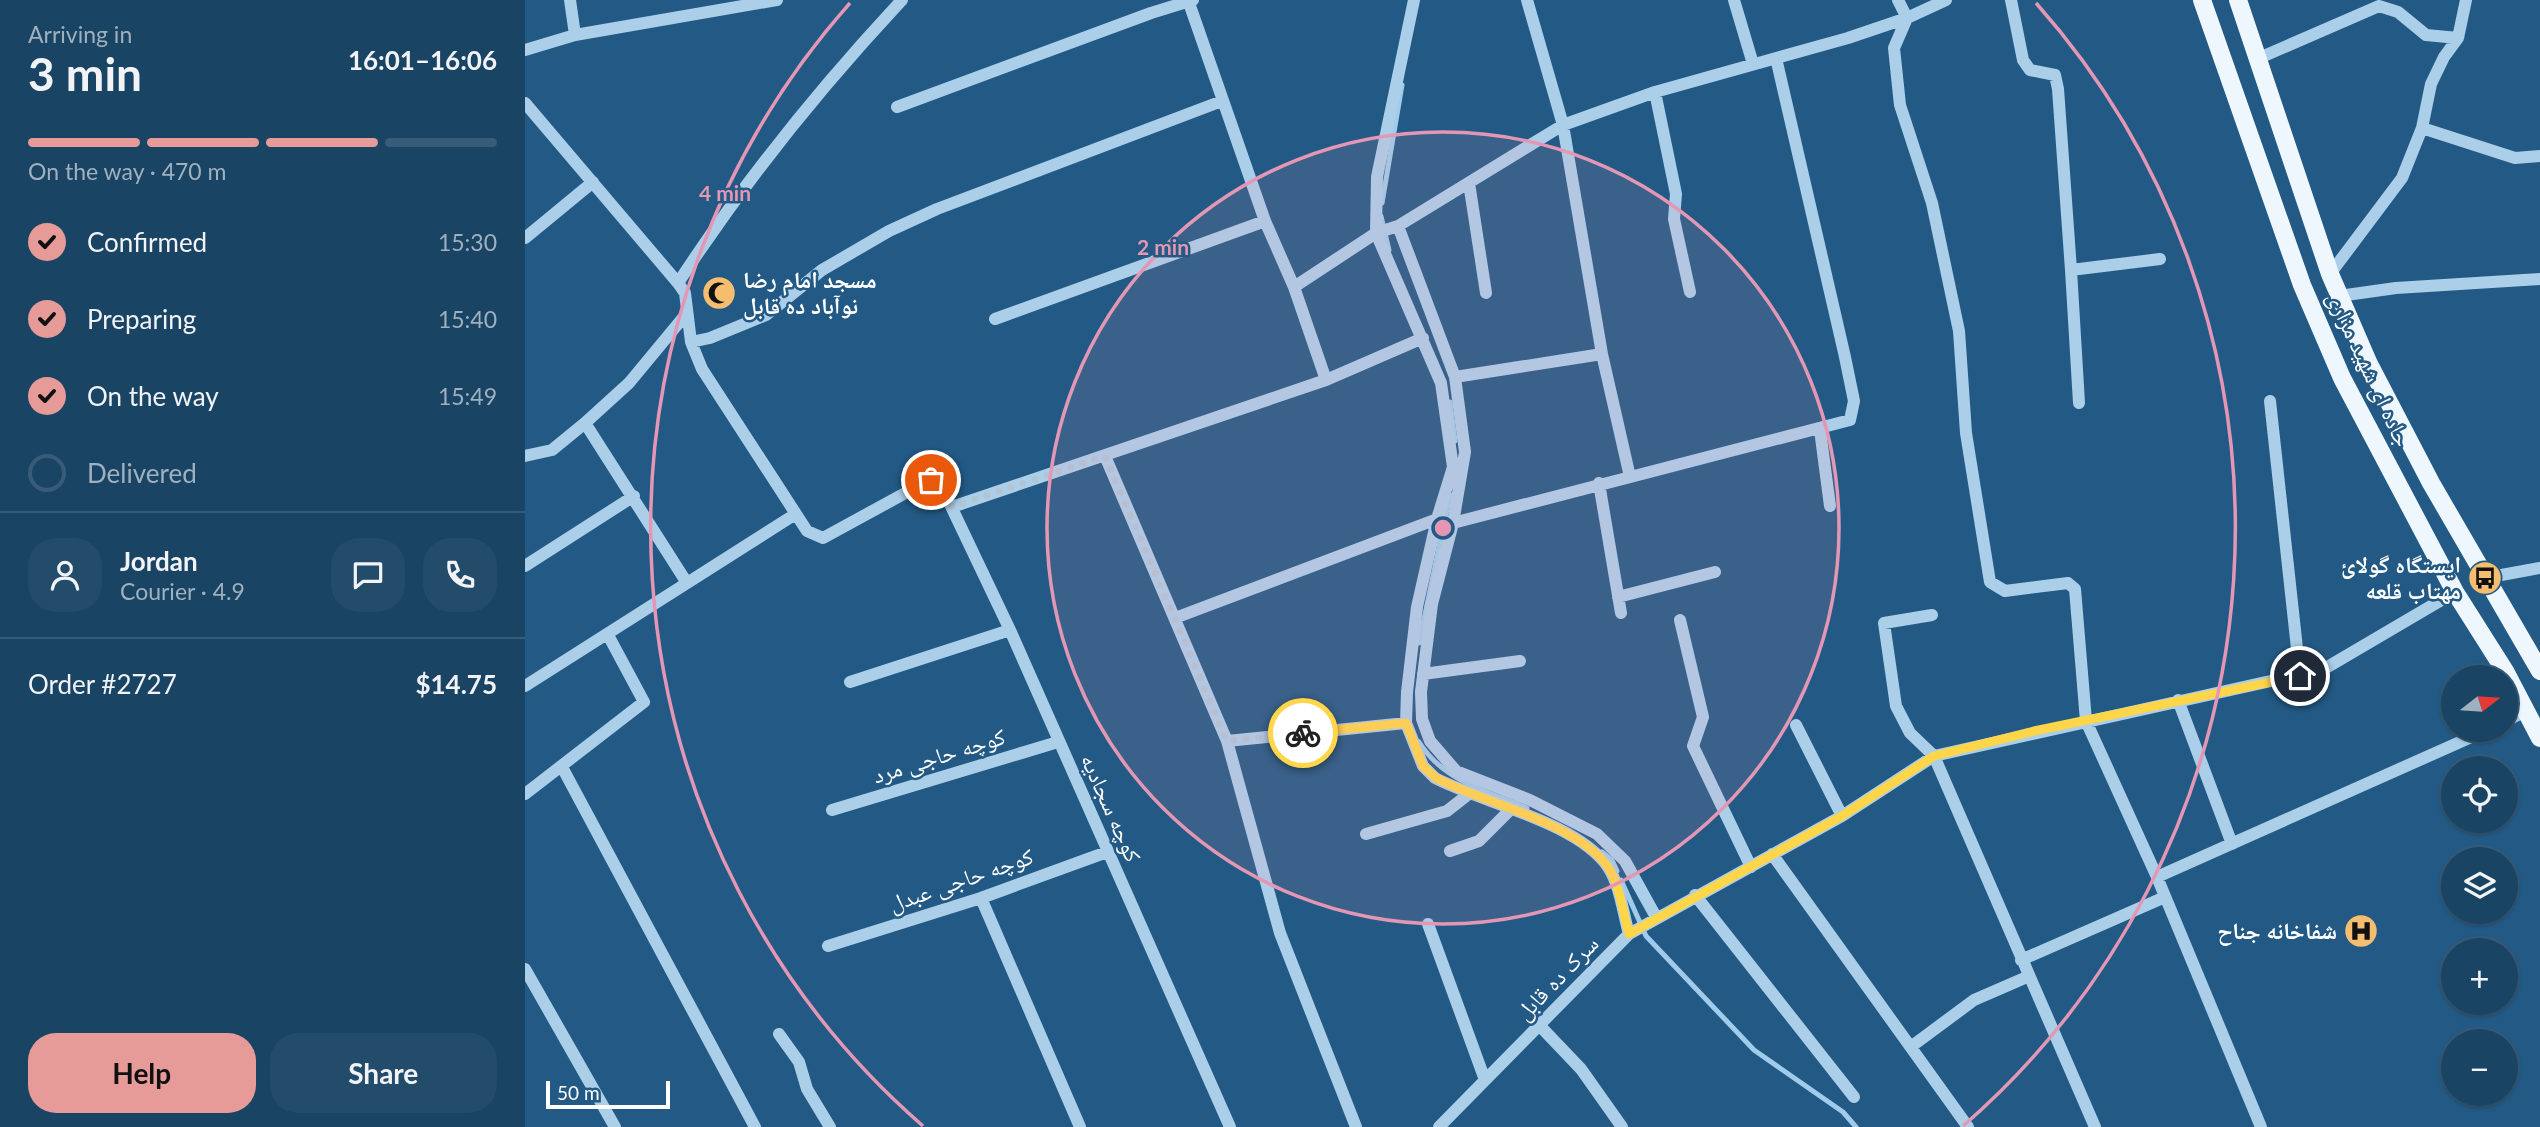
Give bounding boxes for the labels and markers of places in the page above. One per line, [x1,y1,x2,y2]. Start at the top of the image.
place label: مسجد امام رضا نوآباد ده قابل [743,265,877,320]
mosque icon: مسجد امام رضا نوآباد ده قابل [700,274,738,312]
pin [901,450,961,510]
centre of rings [1431,516,1455,540]
place label: ایستگاه گولائ مهتاب قلعه [2341,550,2461,605]
bus stop icon: ایستگاه گولائ مهتاب قلعه [2466,559,2504,597]
pin [2270,646,2330,706]
hospital icon: شفاخانه جناح [2342,912,2380,950]
place label: شفاخانه جناح [2217,916,2337,946]

